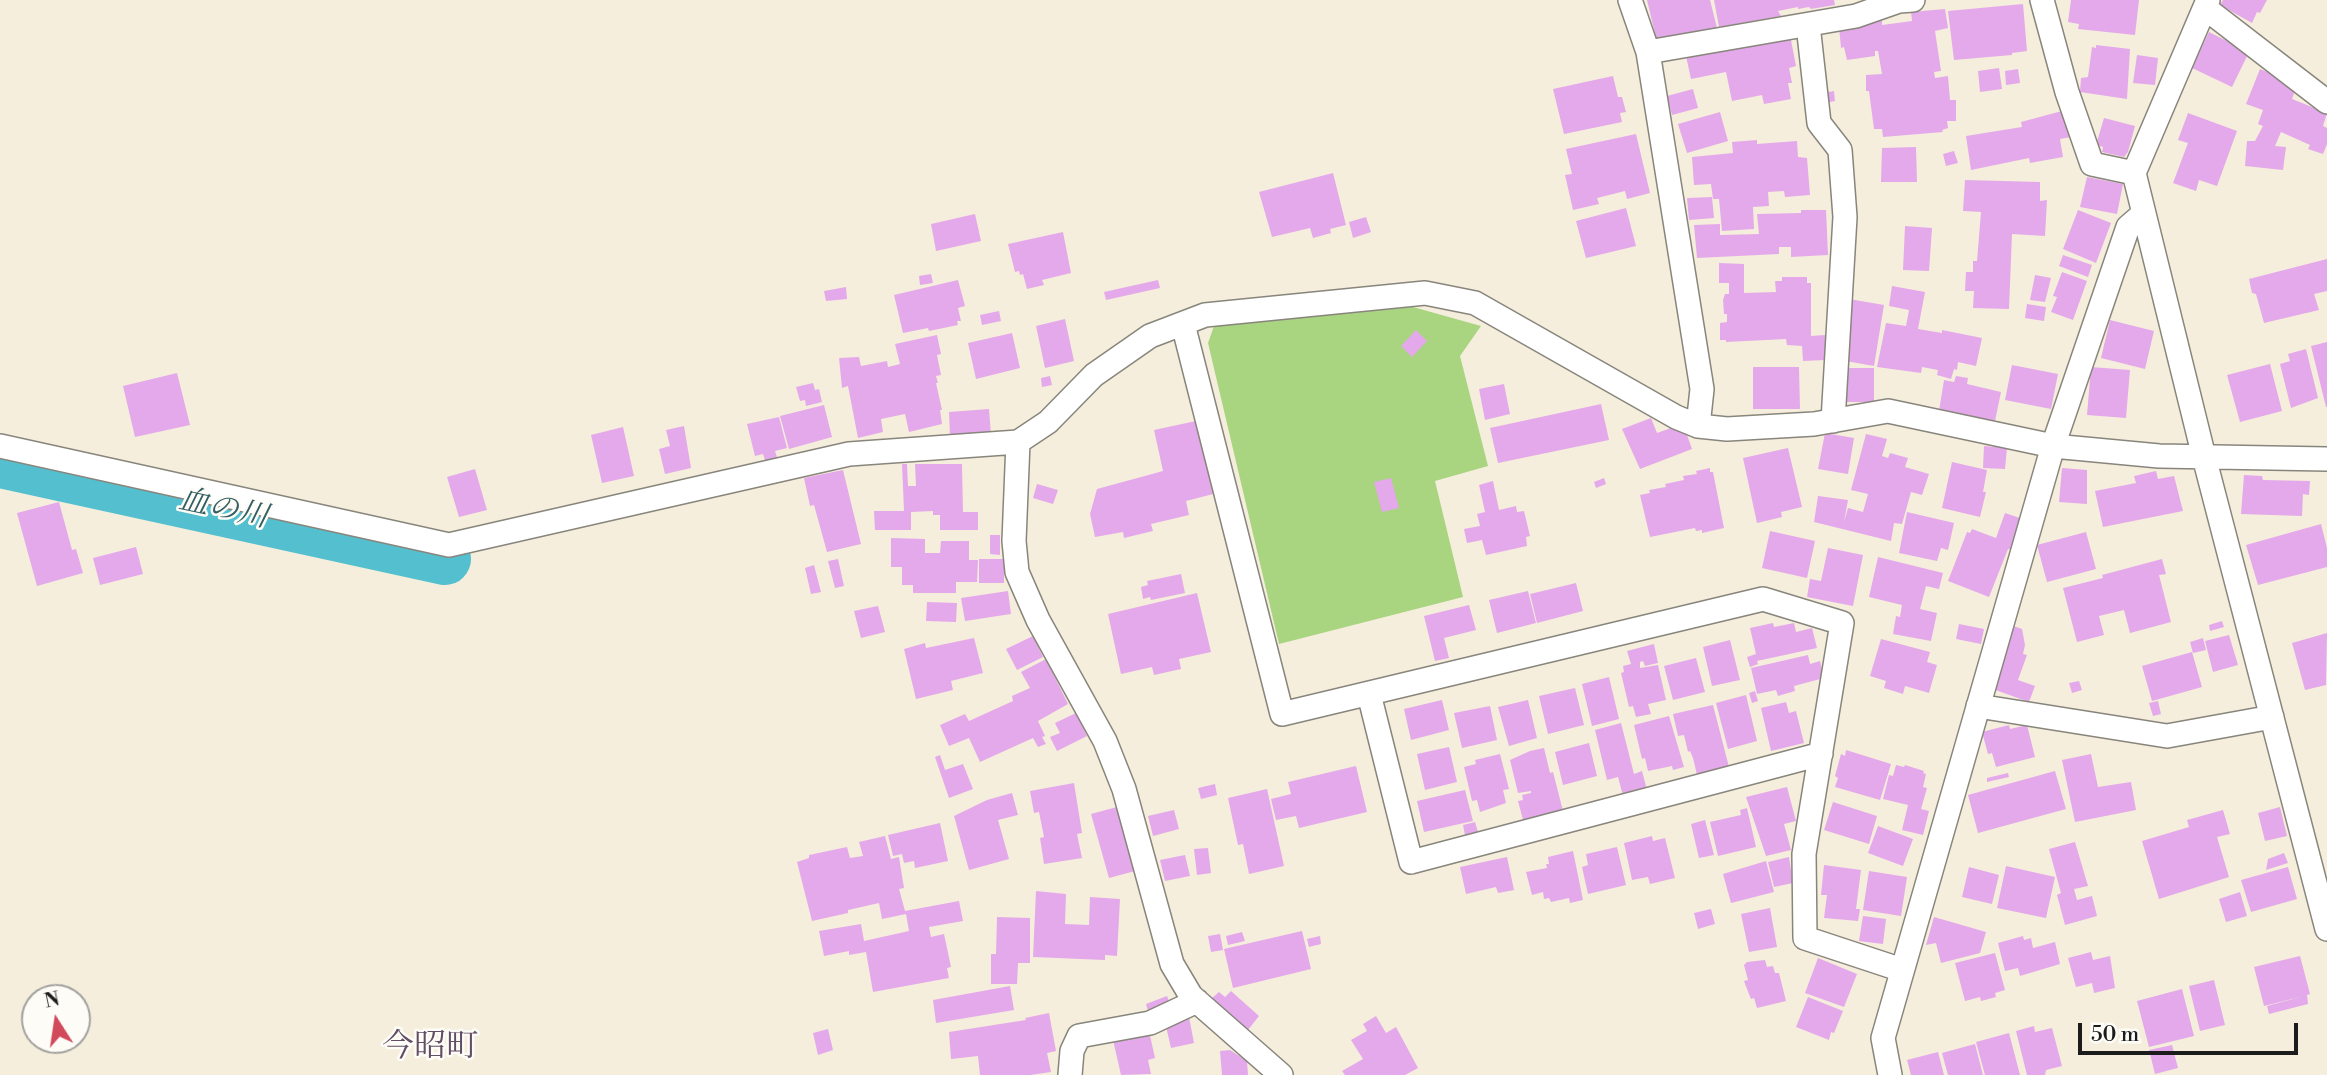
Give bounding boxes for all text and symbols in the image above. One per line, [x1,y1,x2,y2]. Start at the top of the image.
water label: 血の川 [175,483,271,537]
north arrow [21,984,91,1054]
text: N [42,987,62,1014]
scale bar [2082,1009,2302,1052]
text: 50 m [2091,1022,2139,1048]
district label: 今昭町 [382,1029,478,1067]

